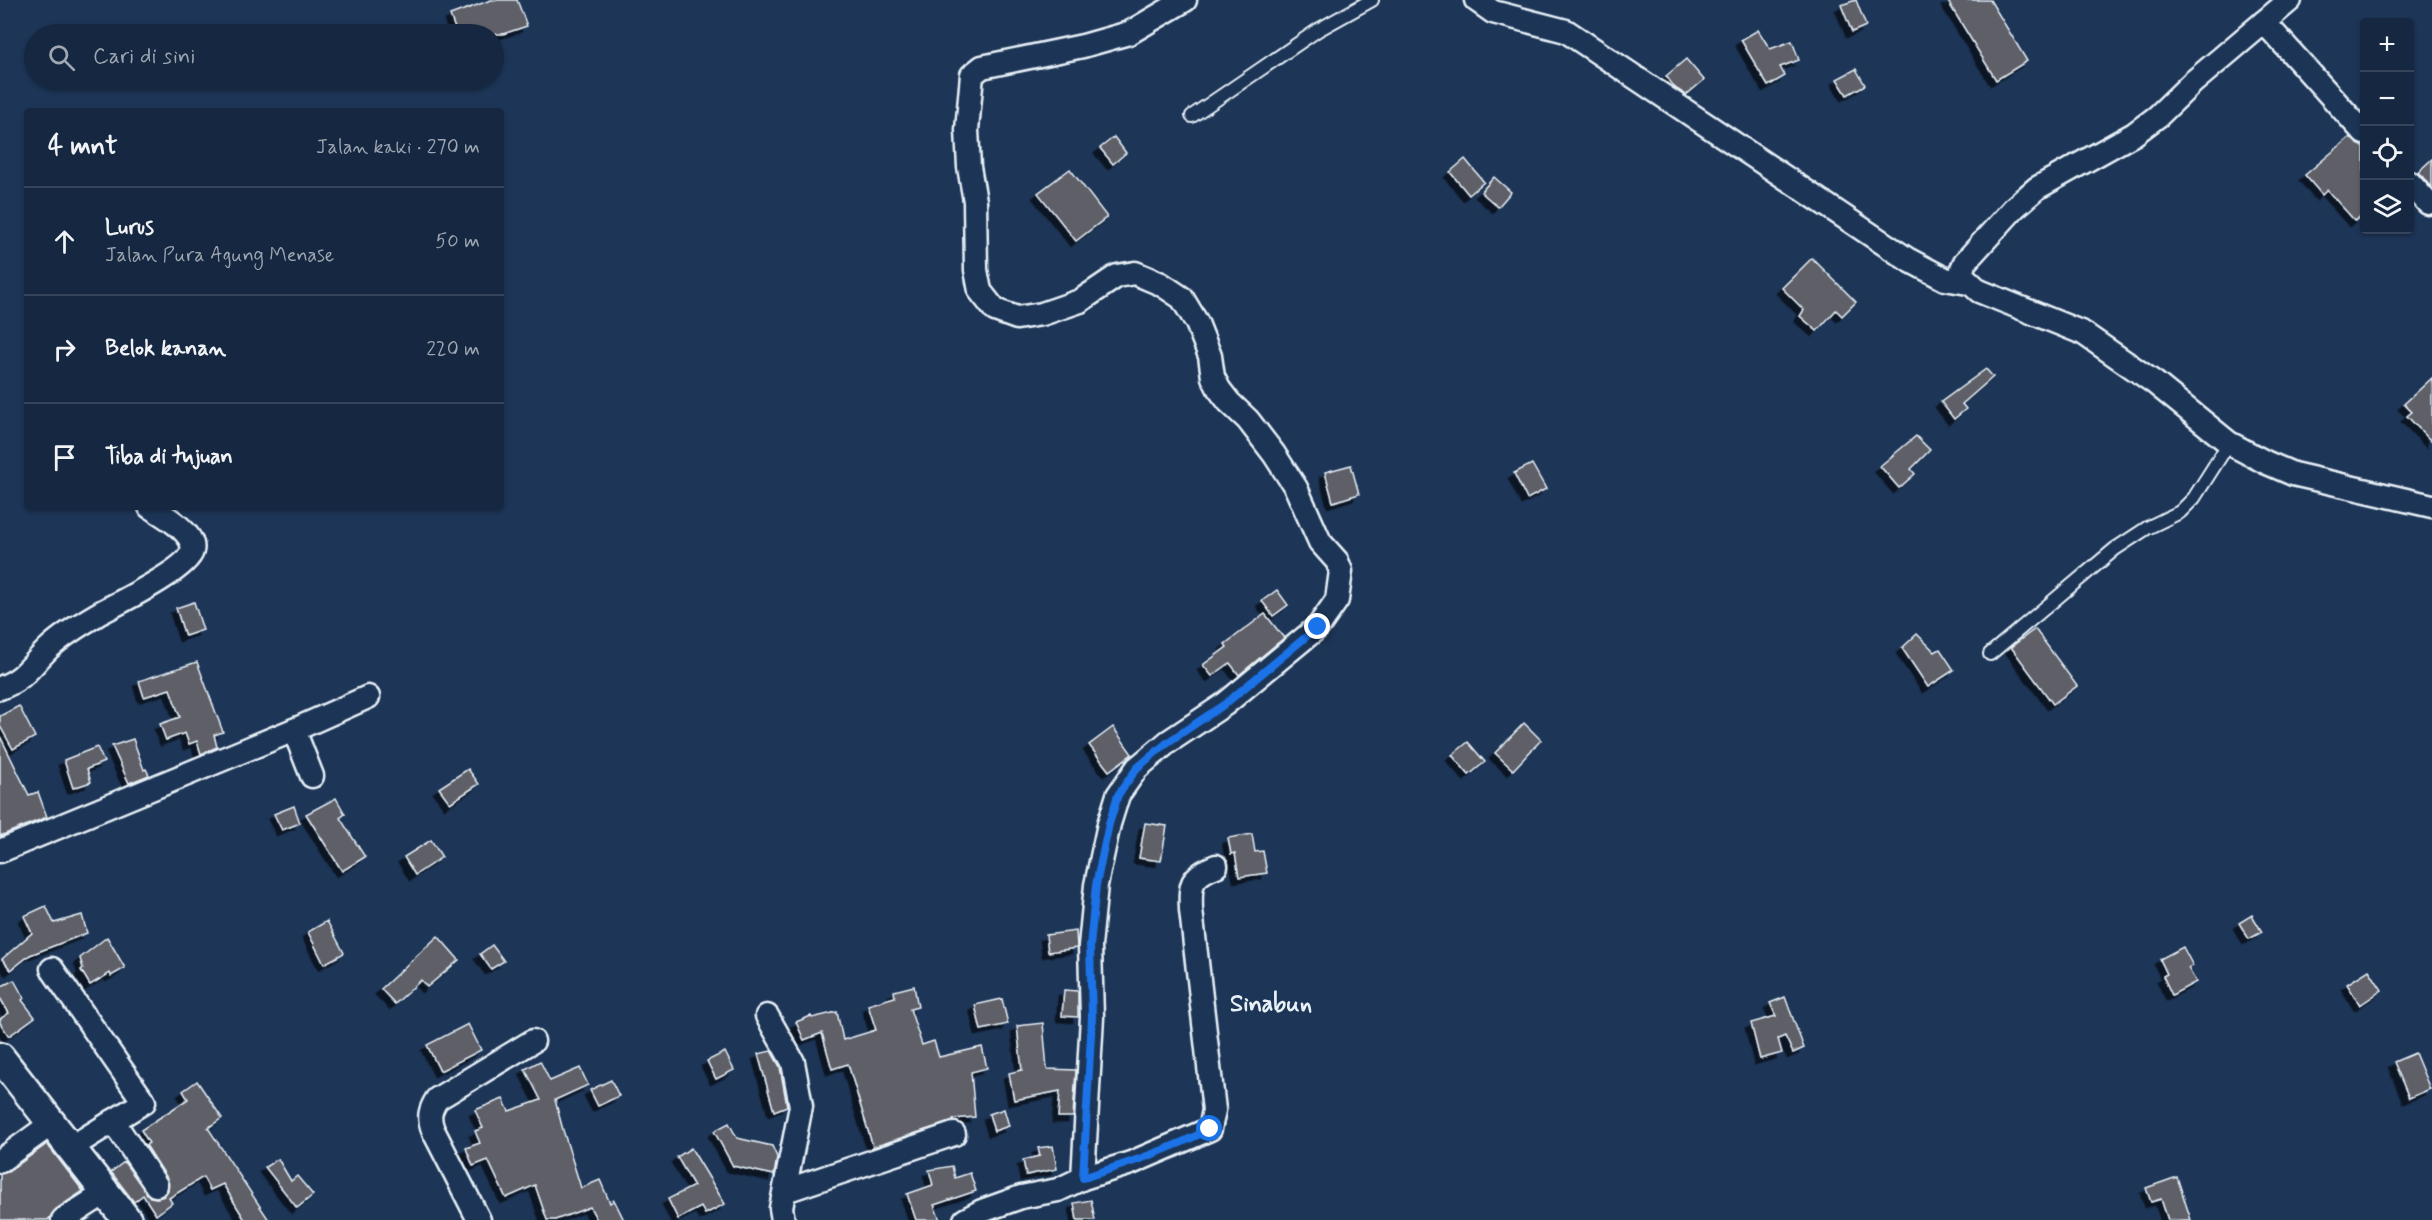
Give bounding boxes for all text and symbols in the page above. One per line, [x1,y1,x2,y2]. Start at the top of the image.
map controls [2360,18,2414,234]
button: + [2360,18,2414,72]
search box [24,24,504,90]
icon: search [45,41,78,74]
text: Cari di sini [93,43,195,71]
button: − [2360,72,2414,126]
button: locate [2360,126,2414,180]
text: 4 mnt [48,130,118,164]
text: Jalan kaki · 270 m [316,134,480,161]
button: layers [2360,180,2414,234]
text: Lurus [105,214,154,242]
icon: ahead [48,225,81,258]
text: 50 m [435,228,480,255]
text: Jalan Pura Agung Menase [105,242,334,269]
icon: right [48,333,81,366]
text: Belok kanan [105,335,226,363]
text: 220 m [426,336,480,363]
icon: arrive [48,441,81,474]
text: Tiba di tujuan [105,443,233,471]
route end [1304,613,1330,639]
district label: Sinabun [1230,989,1312,1020]
route start [1196,1115,1222,1141]

